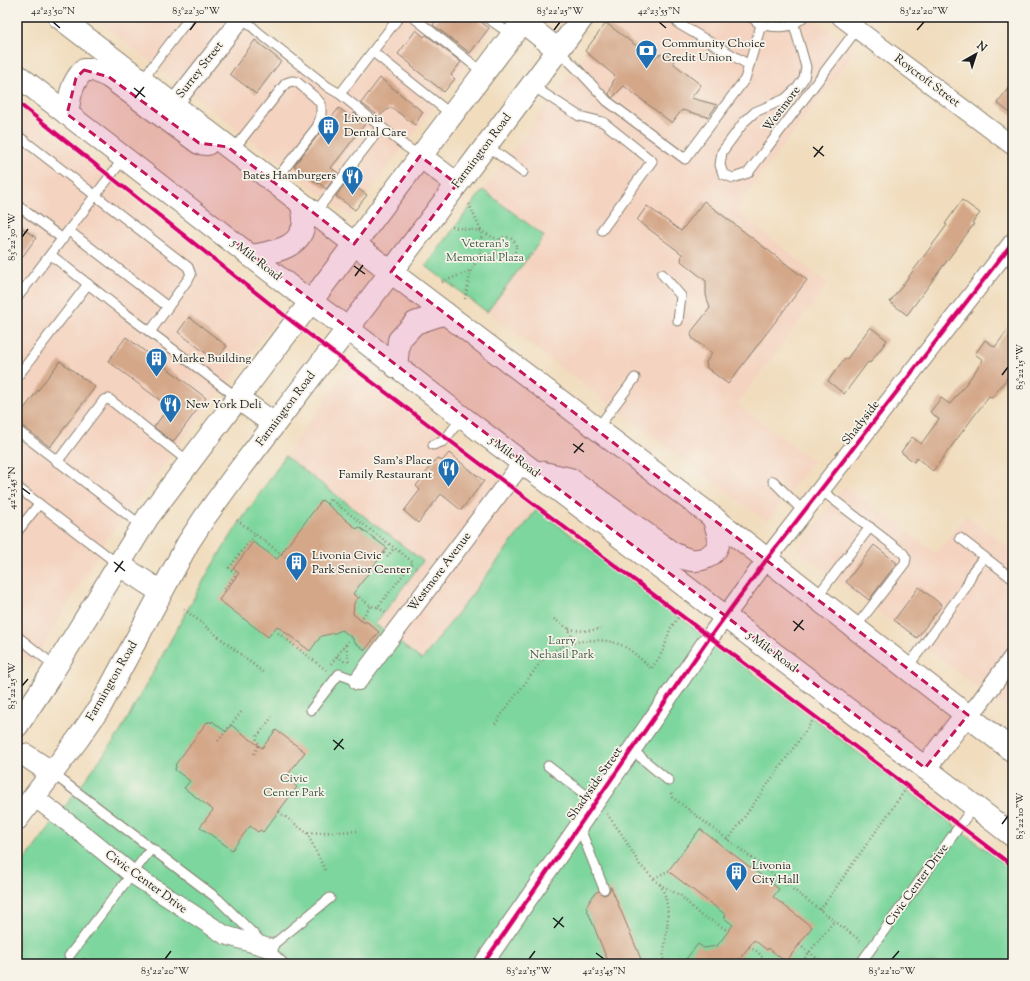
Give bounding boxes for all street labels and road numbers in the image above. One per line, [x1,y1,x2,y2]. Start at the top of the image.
street label: Surrey Street [172,38,228,102]
street label: Roycroft Street [890,50,964,112]
street label: Westmore [759,82,805,136]
street label: Farmington Road [448,110,516,192]
street label: 5 Mile Road [226,234,285,286]
street label: Farmington Road [252,368,320,450]
street label: Shadyside [838,396,885,449]
street label: 5 Mile Road [484,431,543,482]
street label: Westmore Avenue [404,528,476,616]
street label: 5 Mile Road [742,626,801,677]
street label: Farmington Road [82,637,142,724]
street label: Shadyside Street [563,744,627,824]
street label: Civic Center Drive [881,840,953,930]
street label: Civic Center Drive [101,846,191,918]

